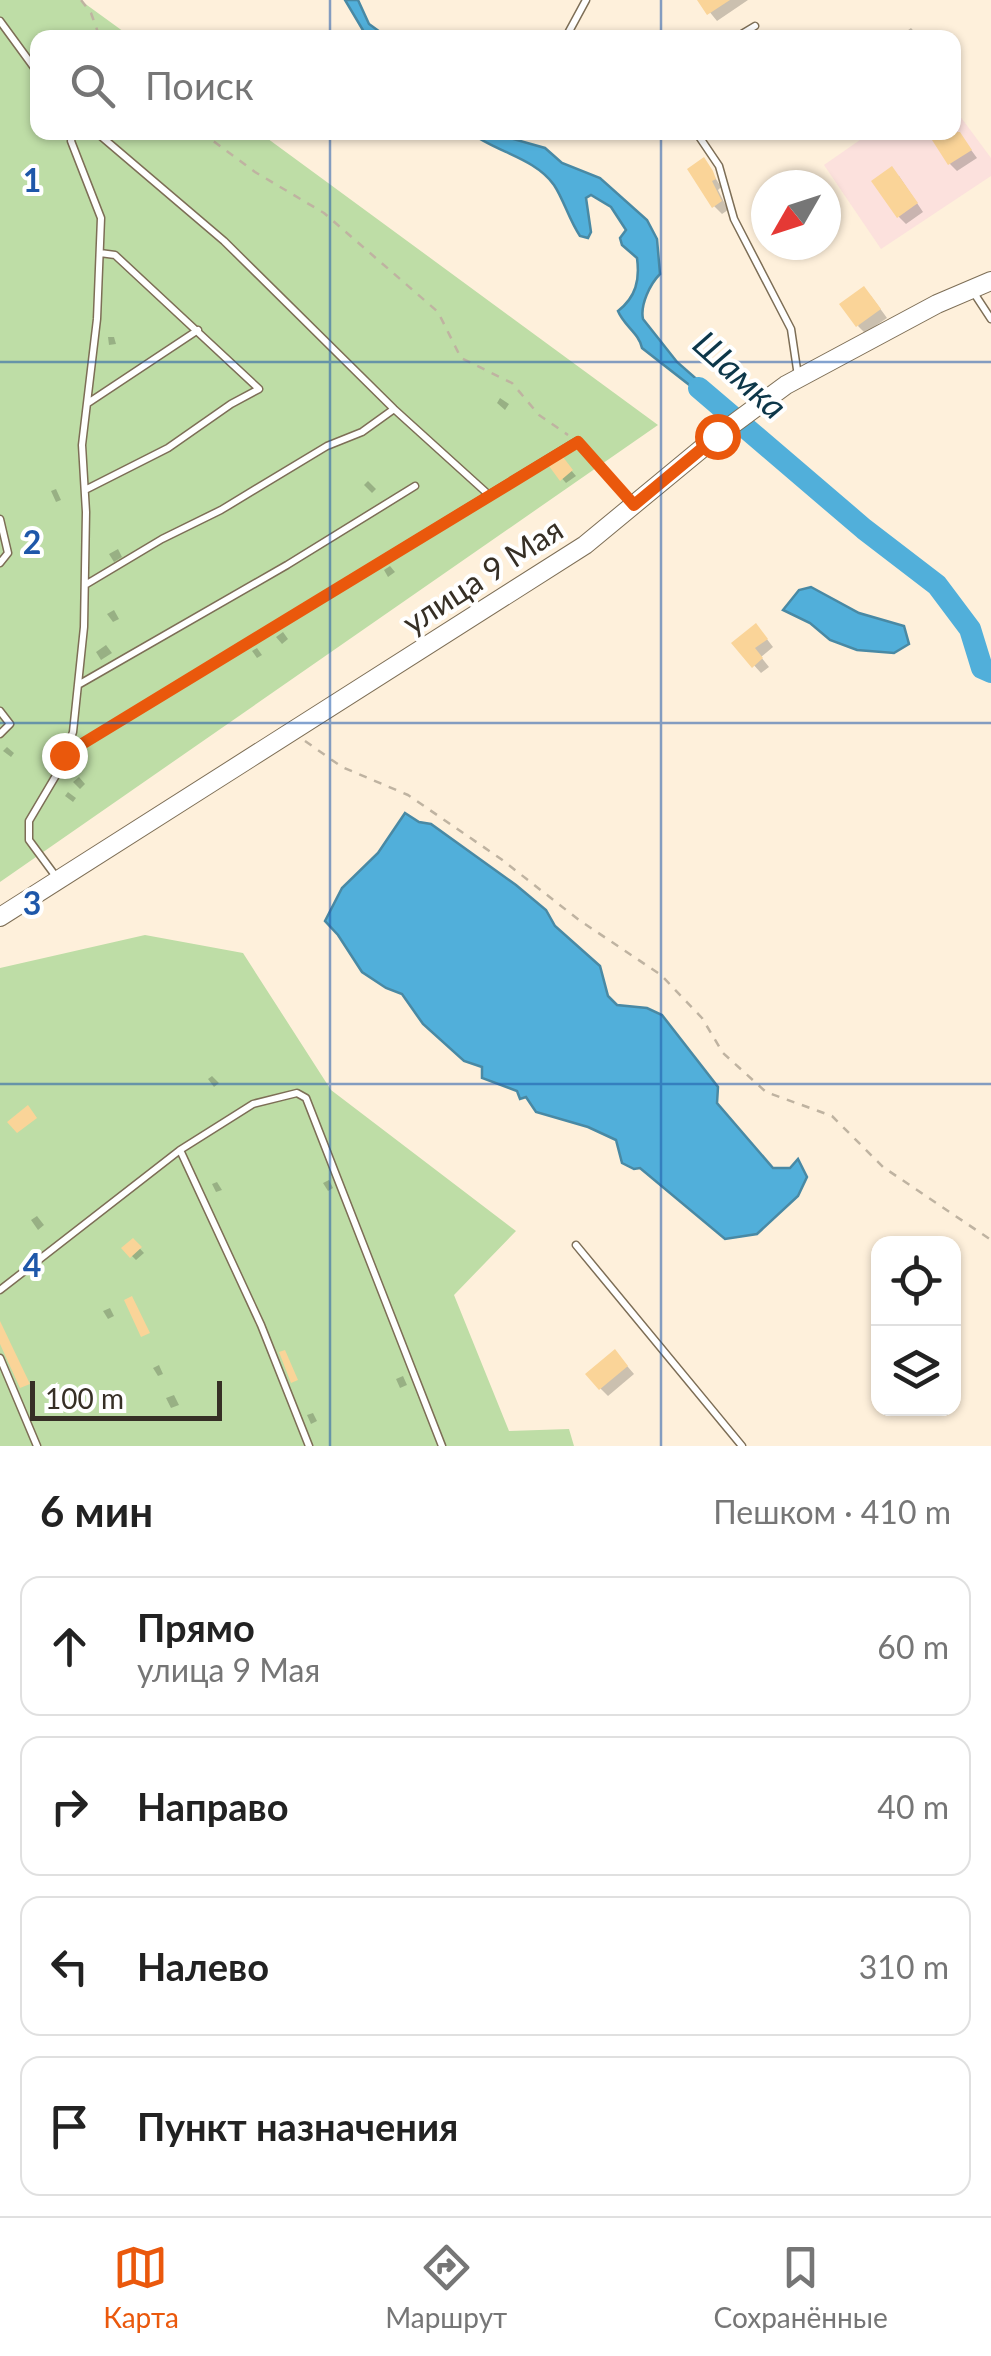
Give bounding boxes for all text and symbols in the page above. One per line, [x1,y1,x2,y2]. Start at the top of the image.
search box [30,30,961,140]
icon: search [65,58,120,113]
text: Поиск [145,62,254,108]
text: 1 [23,160,41,199]
north arrow [751,170,841,260]
water label: Шамка [686,321,796,427]
route start [695,414,741,460]
street label: улица 9 Мая [395,509,569,641]
text: 2 [23,522,41,561]
route end [42,733,88,779]
text: 3 [23,883,41,922]
map controls [871,1236,961,1416]
button: locate [871,1236,961,1326]
text: 4 [23,1245,41,1284]
button: layers [871,1326,961,1416]
scale bar [30,1376,222,1420]
text: 100 m [45,1381,124,1415]
text: 6 мин [40,1486,153,1536]
text: Пешком · 410 m [713,1492,951,1531]
text: Прямо [137,1604,255,1650]
icon: ahead [42,1619,97,1674]
text: 60 m [877,1627,949,1666]
text: улица 9 Мая [137,1650,320,1689]
icon: right [42,1779,97,1834]
text: Направо [137,1783,289,1829]
text: 40 m [877,1787,949,1826]
icon: left [42,1939,97,1994]
text: Налево [137,1943,269,1989]
text: 310 m [859,1947,949,1986]
icon: arrive [42,2099,97,2154]
text: Пункт назначения [137,2103,458,2149]
tab: Карта [103,2240,179,2334]
tab: Маршрут [385,2240,507,2334]
tab: Сохранённые [714,2240,888,2334]

